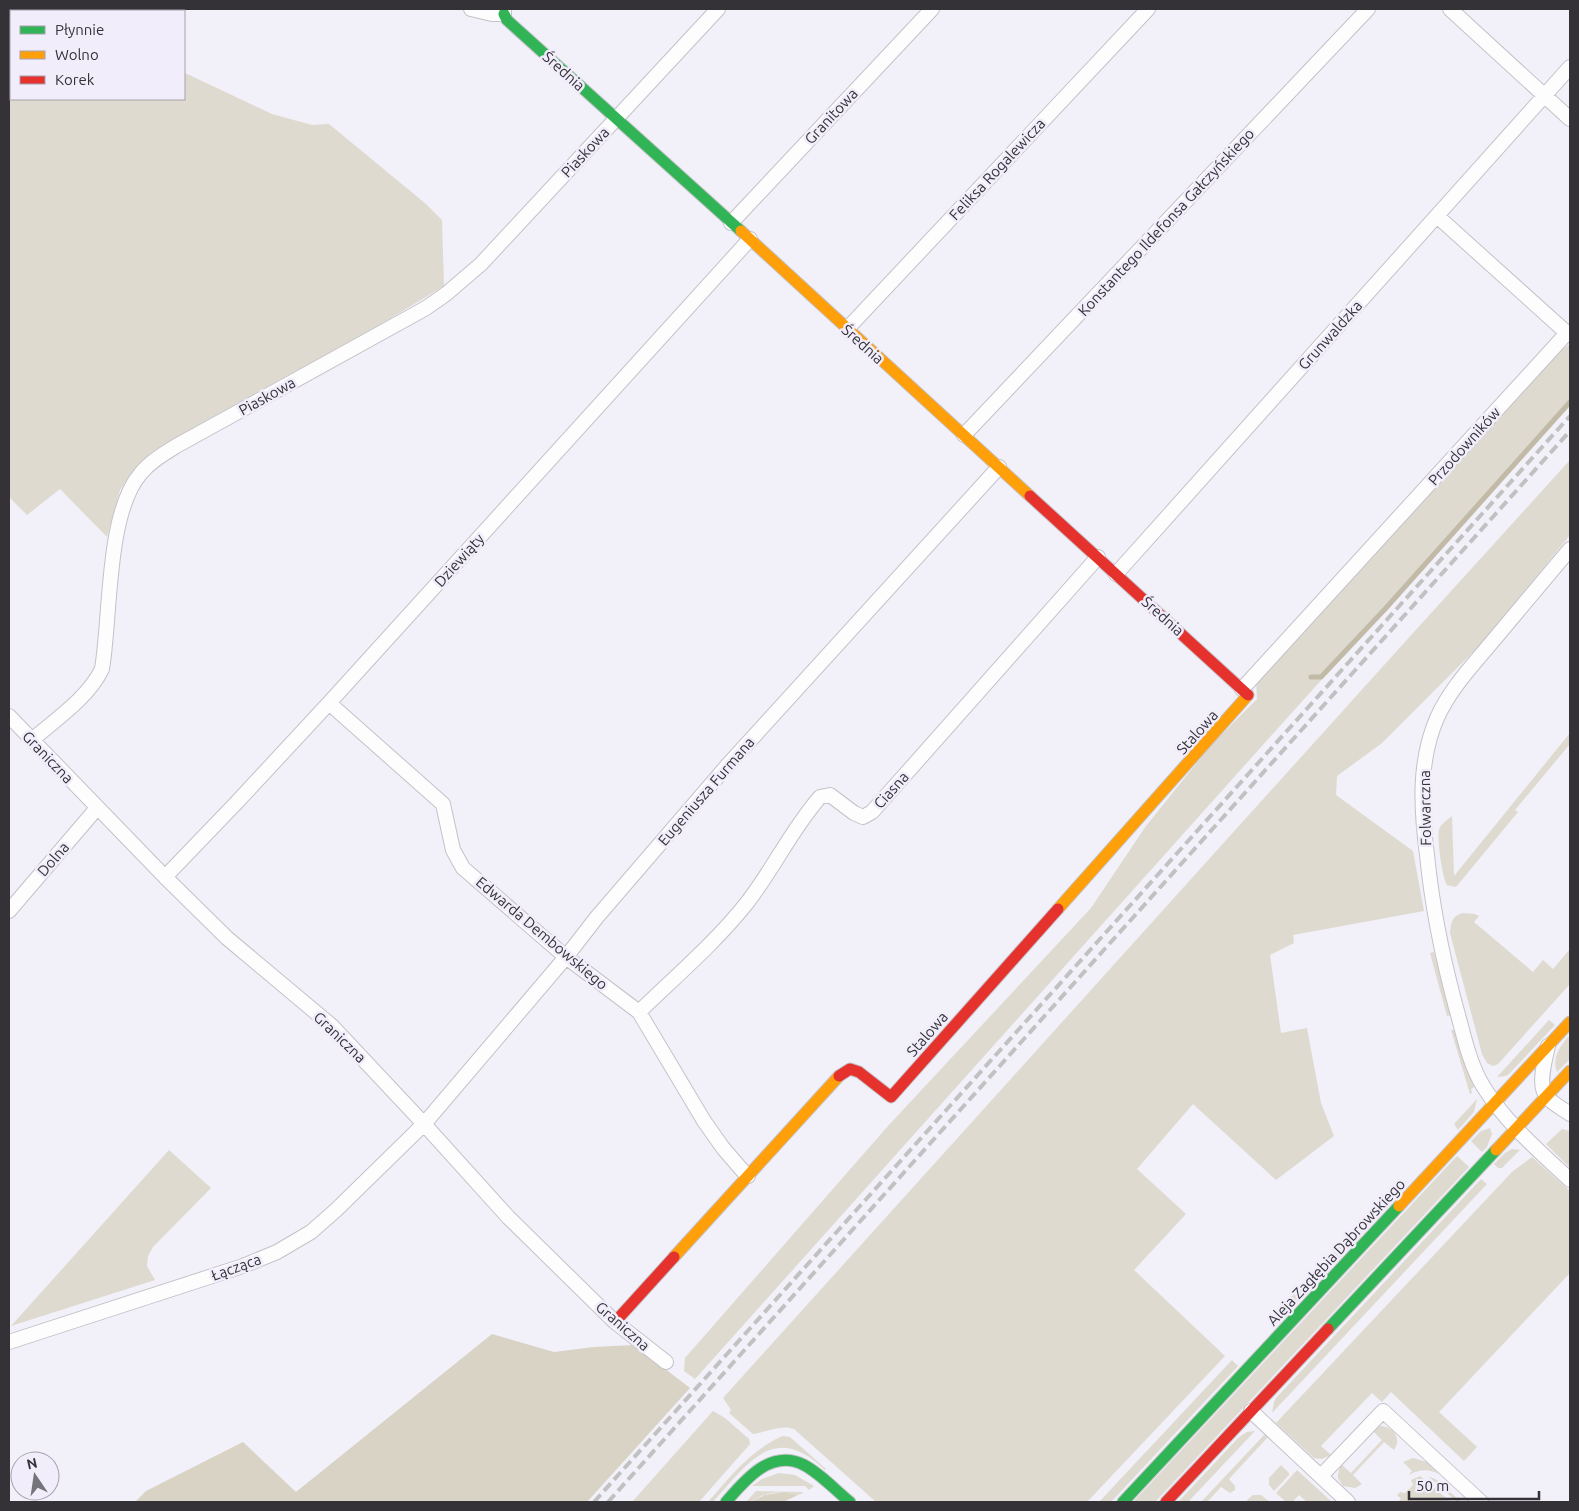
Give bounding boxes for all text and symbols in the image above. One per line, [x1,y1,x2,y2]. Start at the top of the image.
legend [10,10,185,100]
text: Płynnie [55,21,104,38]
text: Wolno [55,46,99,63]
street label: Średnia [540,48,588,94]
text: Korek [55,71,95,88]
street label: Granitowa [801,85,861,147]
street label: Feliksa Rogalewicza [946,115,1048,223]
street label: Piaskowa [558,123,612,181]
street label: Konstantego Ildefonsa Gałczyńskiego [1074,125,1258,319]
street label: Grunwaldzka [1295,297,1365,373]
street label: Średnia [839,321,887,367]
street label: Piaskowa [236,373,298,419]
street label: Przodowników [1424,403,1504,489]
street label: Dziewiąty [431,530,487,590]
street label: Średnia [1139,593,1187,639]
street label: Stalowa [1173,706,1221,758]
street label: Graniczna [19,727,77,787]
street label: Eugeniusza Furmana [654,733,758,849]
street label: Ciasna [870,768,912,812]
street label: Folwarczna [1416,770,1434,846]
street label: Dolna [34,838,72,880]
street label: Edwarda Dembowskiego [473,873,611,993]
street label: Graniczna [310,1008,370,1066]
street label: Stalowa [903,1008,951,1060]
street label: Aleja Zagłębia Dąbrowskiego [1264,1175,1408,1329]
street label: Łącząca [209,1250,263,1284]
street label: Graniczna [593,1298,653,1354]
north arrow [10,1451,60,1501]
text: N [25,1454,39,1472]
scale bar [1409,1468,1539,1500]
text: 50 m [1416,1477,1449,1494]

